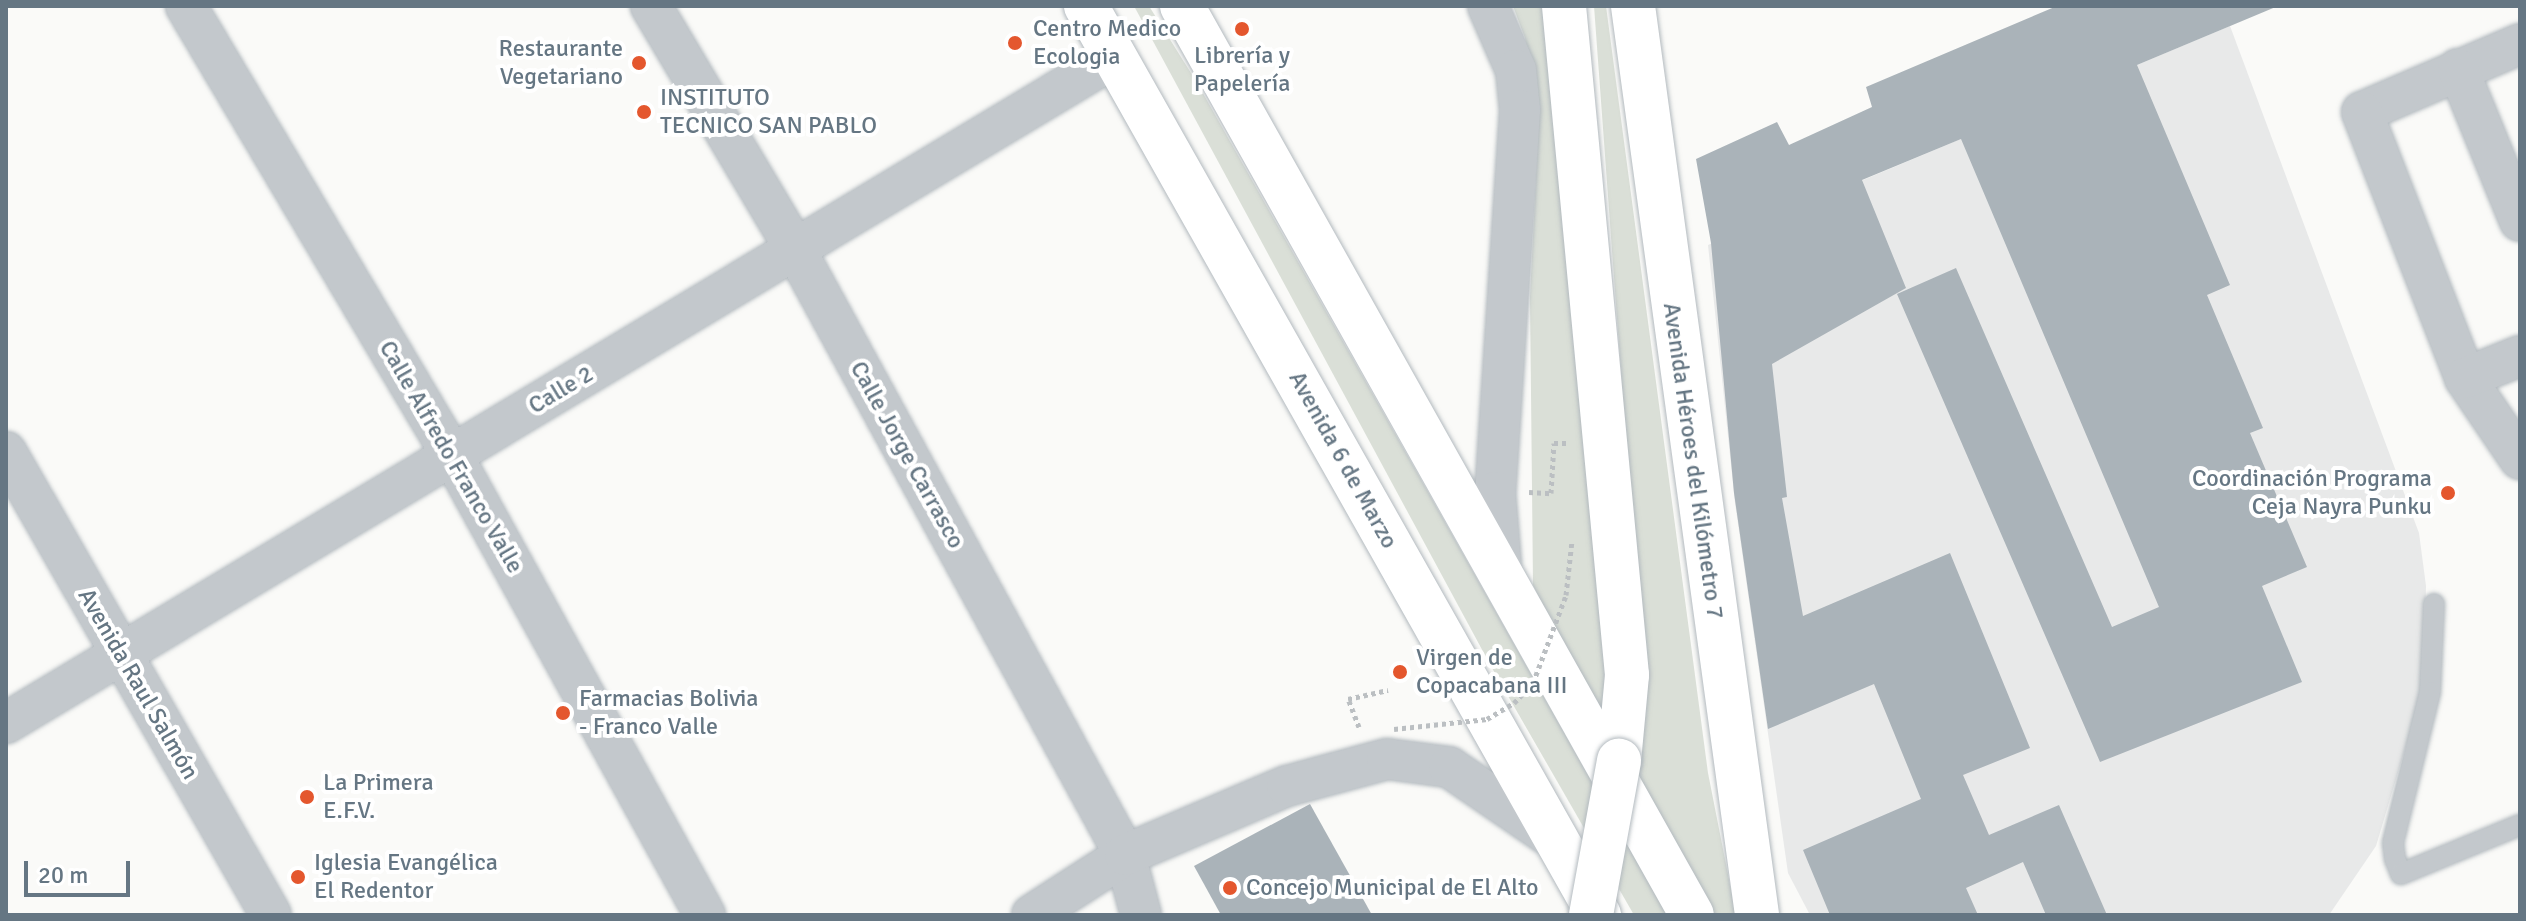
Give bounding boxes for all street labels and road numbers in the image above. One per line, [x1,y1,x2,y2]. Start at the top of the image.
street label: Avenida Héroes del Kilómetro 7 [1657,301,1729,621]
street label: Calle Alfredo Franco Valle [373,336,529,578]
street label: Calle Jorge Carrasco [844,356,970,554]
street label: Calle 2 [523,360,599,420]
street label: Avenida 6 de Marzo [1282,366,1404,554]
street label: Avenida Raul Salmón [72,583,204,785]

